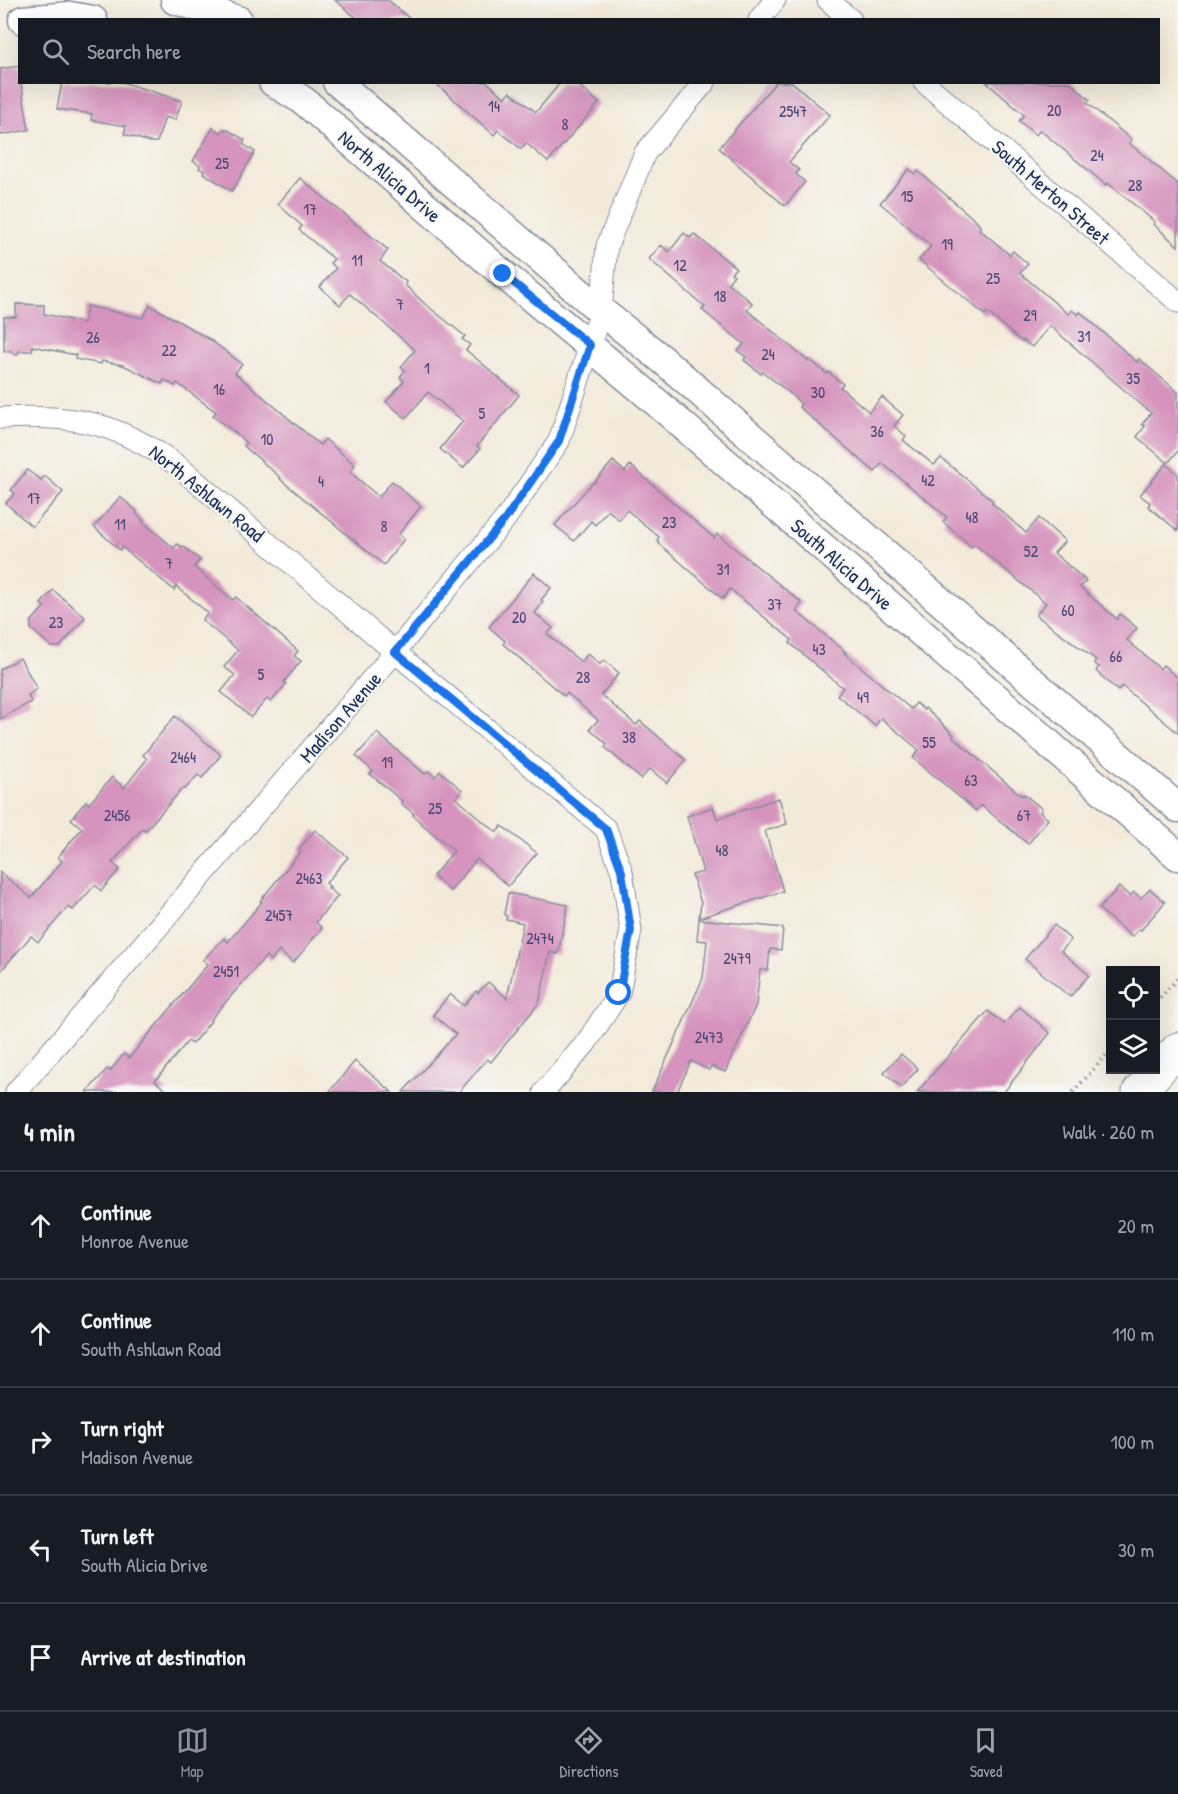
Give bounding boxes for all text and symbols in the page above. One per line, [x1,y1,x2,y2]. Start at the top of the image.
search box [18,18,1160,84]
icon: search [39,35,72,68]
text: Search here [87,36,181,66]
house number: 14 [488,95,500,117]
house number: 20 [1047,99,1061,121]
house number: 2547 [779,100,807,122]
house number: 8 [562,113,569,135]
street label: North Alicia Drive [333,124,447,228]
street label: South Merton Street [986,133,1116,251]
house number: 24 [1090,144,1104,166]
house number: 25 [215,152,229,174]
house number: 28 [1128,174,1142,196]
house number: 15 [901,185,914,207]
house number: 17 [303,198,317,220]
house number: 19 [941,233,953,255]
house number: 11 [351,249,363,271]
house number: 12 [673,254,687,276]
route end [489,260,515,286]
house number: 25 [986,267,1000,289]
house number: 18 [714,285,726,307]
house number: 7 [396,293,404,315]
house number: 29 [1023,304,1037,326]
house number: 31 [1078,325,1091,347]
house number: 26 [86,326,100,348]
house number: 22 [162,339,177,361]
house number: 24 [761,343,775,365]
house number: 1 [424,357,430,379]
house number: 35 [1126,367,1140,389]
house number: 16 [213,378,225,400]
house number: 30 [811,381,825,403]
house number: 5 [479,402,486,424]
house number: 36 [870,420,884,442]
house number: 10 [261,428,273,450]
street label: North Ashlawn Road [144,438,270,548]
house number: 42 [921,469,935,491]
house number: 4 [318,470,324,492]
house number: 17 [27,487,41,509]
house number: 48 [966,506,979,528]
house number: 23 [662,511,676,533]
street label: South Alicia Drive [785,512,899,616]
house number: 11 [114,513,126,535]
house number: 8 [381,515,388,537]
house number: 52 [1024,540,1039,562]
house number: 7 [165,552,173,574]
house number: 31 [717,558,730,580]
house number: 37 [767,593,783,615]
house number: 60 [1061,599,1075,621]
house number: 20 [512,606,526,628]
house number: 23 [49,611,63,633]
house number: 43 [812,638,826,660]
house number: 66 [1110,645,1122,667]
house number: 5 [258,663,265,685]
street label: Madison Avenue [293,666,387,768]
house number: 28 [576,666,590,688]
house number: 49 [857,686,869,708]
house number: 38 [622,726,636,748]
house number: 55 [922,731,936,753]
house number: 2464 [170,746,196,768]
house number: 19 [381,751,393,773]
house number: 63 [964,769,978,791]
house number: 25 [428,797,442,819]
house number: 2456 [104,804,130,826]
house number: 67 [1017,804,1031,826]
house number: 48 [716,839,729,861]
house number: 2463 [295,867,323,889]
house number: 2457 [265,904,293,926]
house number: 2474 [526,927,554,949]
house number: 2479 [723,947,751,969]
house number: 2451 [213,960,239,982]
map controls [1106,966,1160,1074]
button: locate [1106,966,1160,1020]
route start [605,979,631,1005]
button: layers [1106,1020,1160,1074]
house number: 2473 [695,1026,723,1048]
text: 4 min [24,1114,75,1149]
text: Walk · 260 m [1063,1118,1154,1145]
text: Continue [81,1197,152,1227]
icon: ahead [24,1209,57,1242]
text: 20 m [1117,1212,1154,1239]
text: Monroe Avenue [81,1227,189,1254]
text: Continue [81,1305,152,1335]
icon: ahead [24,1317,57,1350]
text: 110 m [1112,1320,1154,1347]
text: South Ashlawn Road [81,1335,221,1362]
text: Turn right [81,1413,164,1443]
icon: right [24,1425,57,1458]
text: 100 m [1111,1428,1154,1455]
text: Madison Avenue [81,1443,193,1470]
text: Turn left [81,1521,154,1551]
icon: left [24,1533,57,1566]
text: 30 m [1118,1536,1154,1563]
text: South Alicia Drive [81,1551,208,1578]
icon: arrive [24,1641,57,1674]
text: Arrive at destination [81,1642,246,1672]
tab: Map [176,1724,209,1782]
tab: Directions [560,1724,618,1782]
tab: Saved [969,1724,1002,1782]

